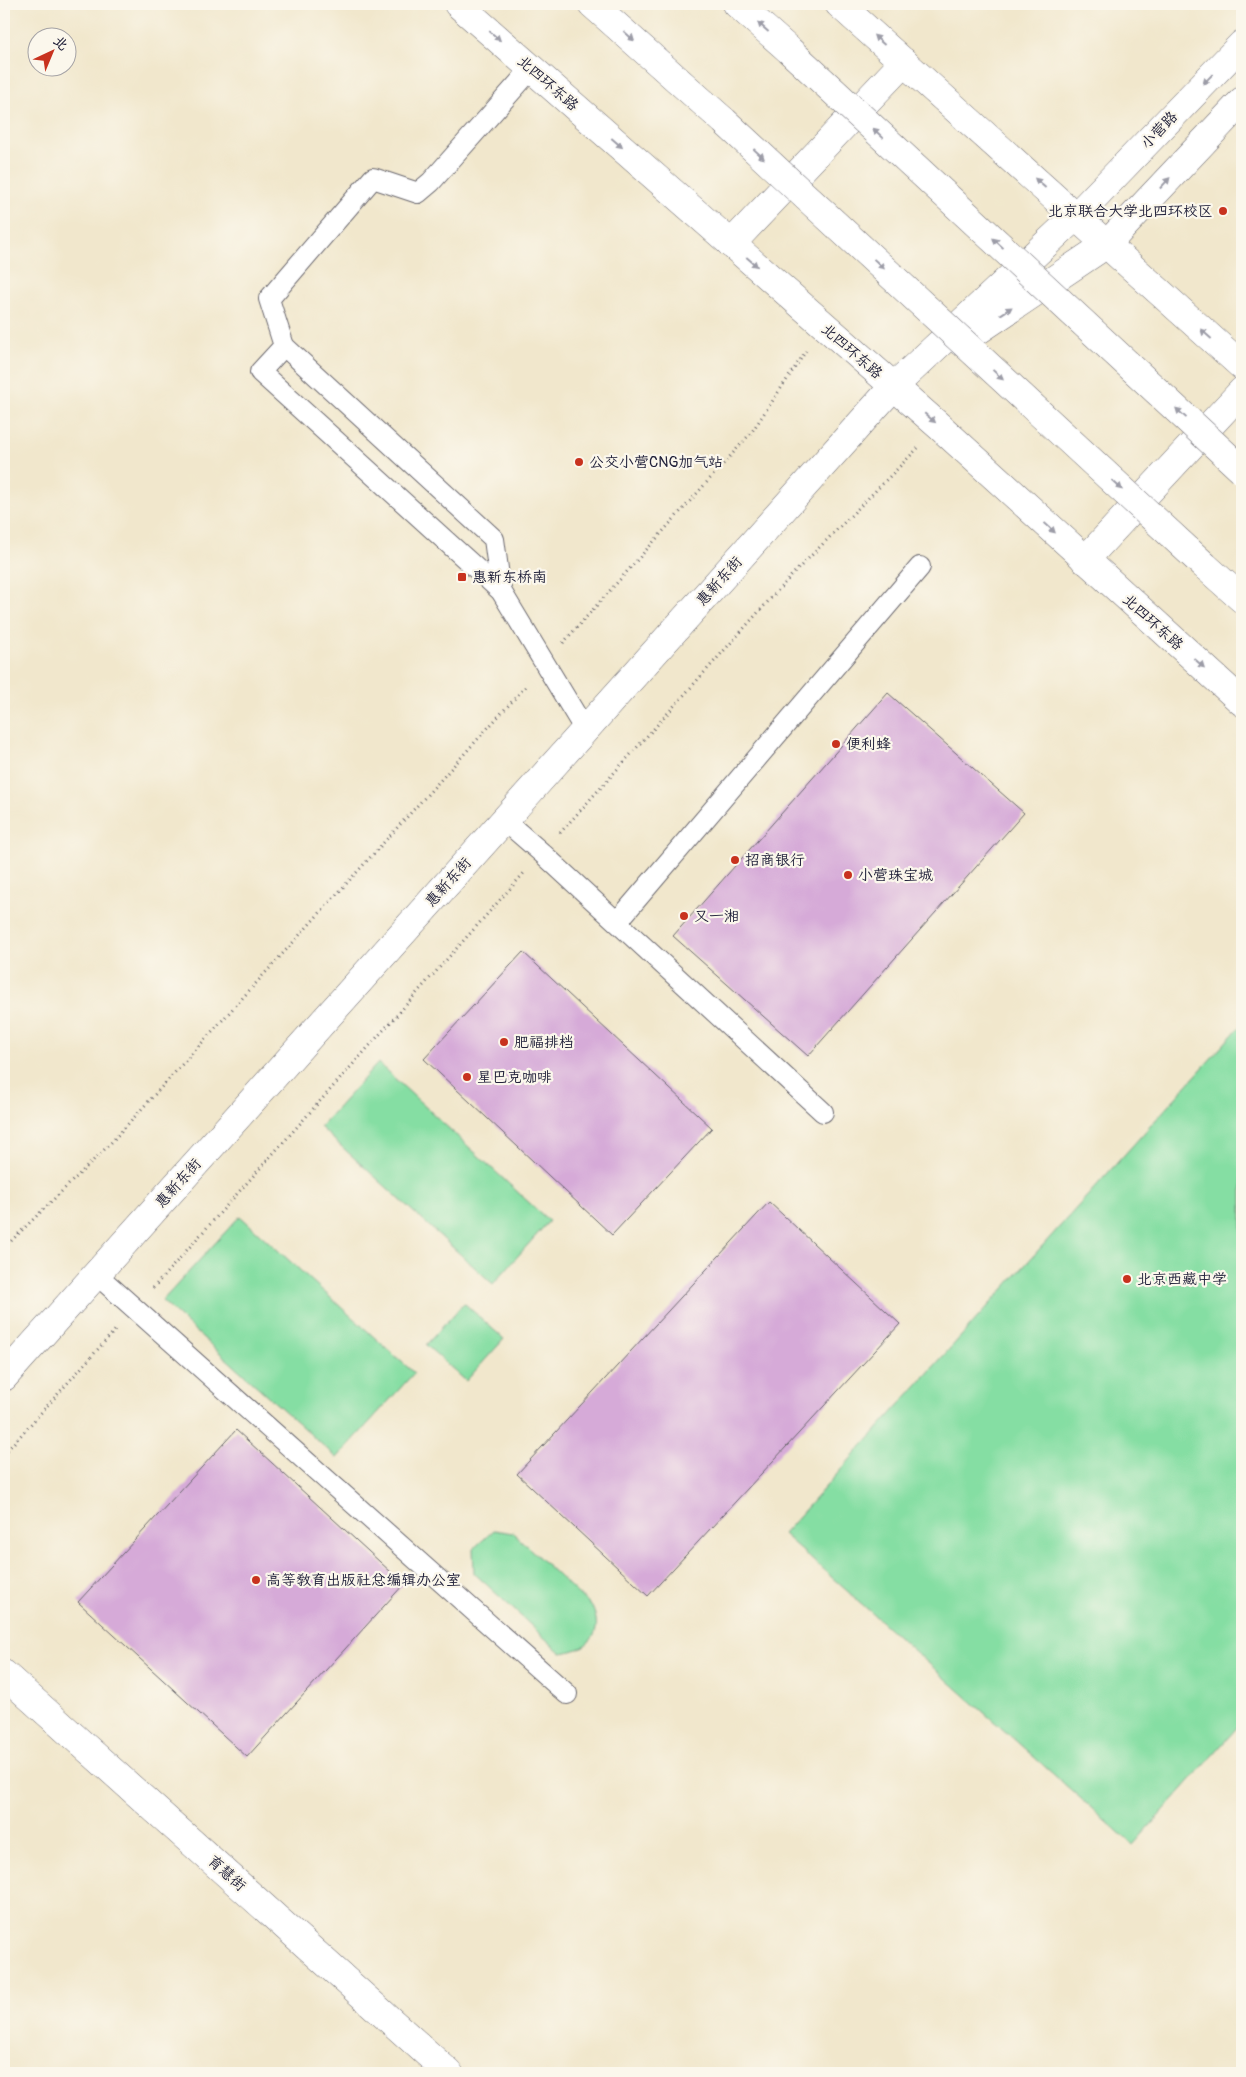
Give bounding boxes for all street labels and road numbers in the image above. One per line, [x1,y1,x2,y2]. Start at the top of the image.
street label: 北四环东路 [513,52,582,115]
street label: 小营路 [1137,108,1182,153]
street label: 北四环东路 [817,320,886,383]
street label: 惠新东街 [692,553,747,610]
street label: 北四环东路 [1118,590,1187,655]
street label: 惠新东街 [421,854,476,911]
street label: 惠新东街 [151,1155,206,1212]
street label: 育慧街 [204,1851,250,1895]

